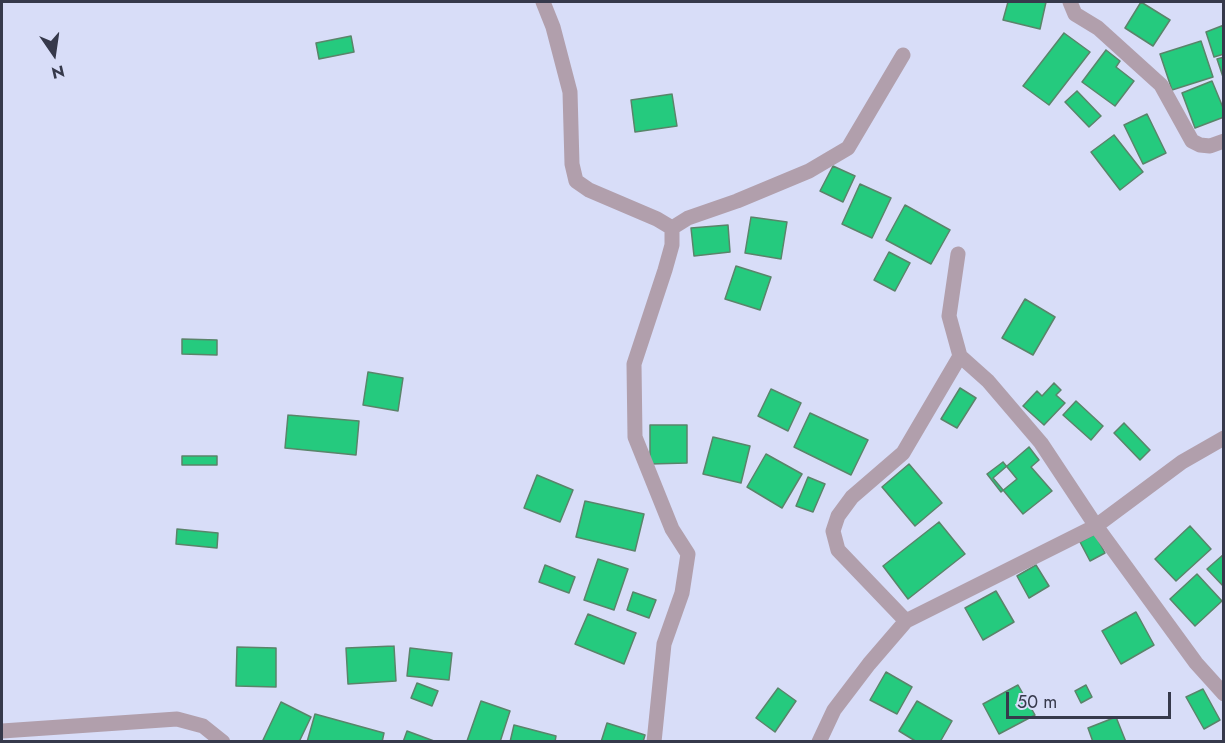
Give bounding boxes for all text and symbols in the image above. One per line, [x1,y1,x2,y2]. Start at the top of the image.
north arrow [24,24,84,84]
text: N [49,59,67,85]
scale bar [1009,680,1174,718]
text: 50 m [1017,689,1057,715]

